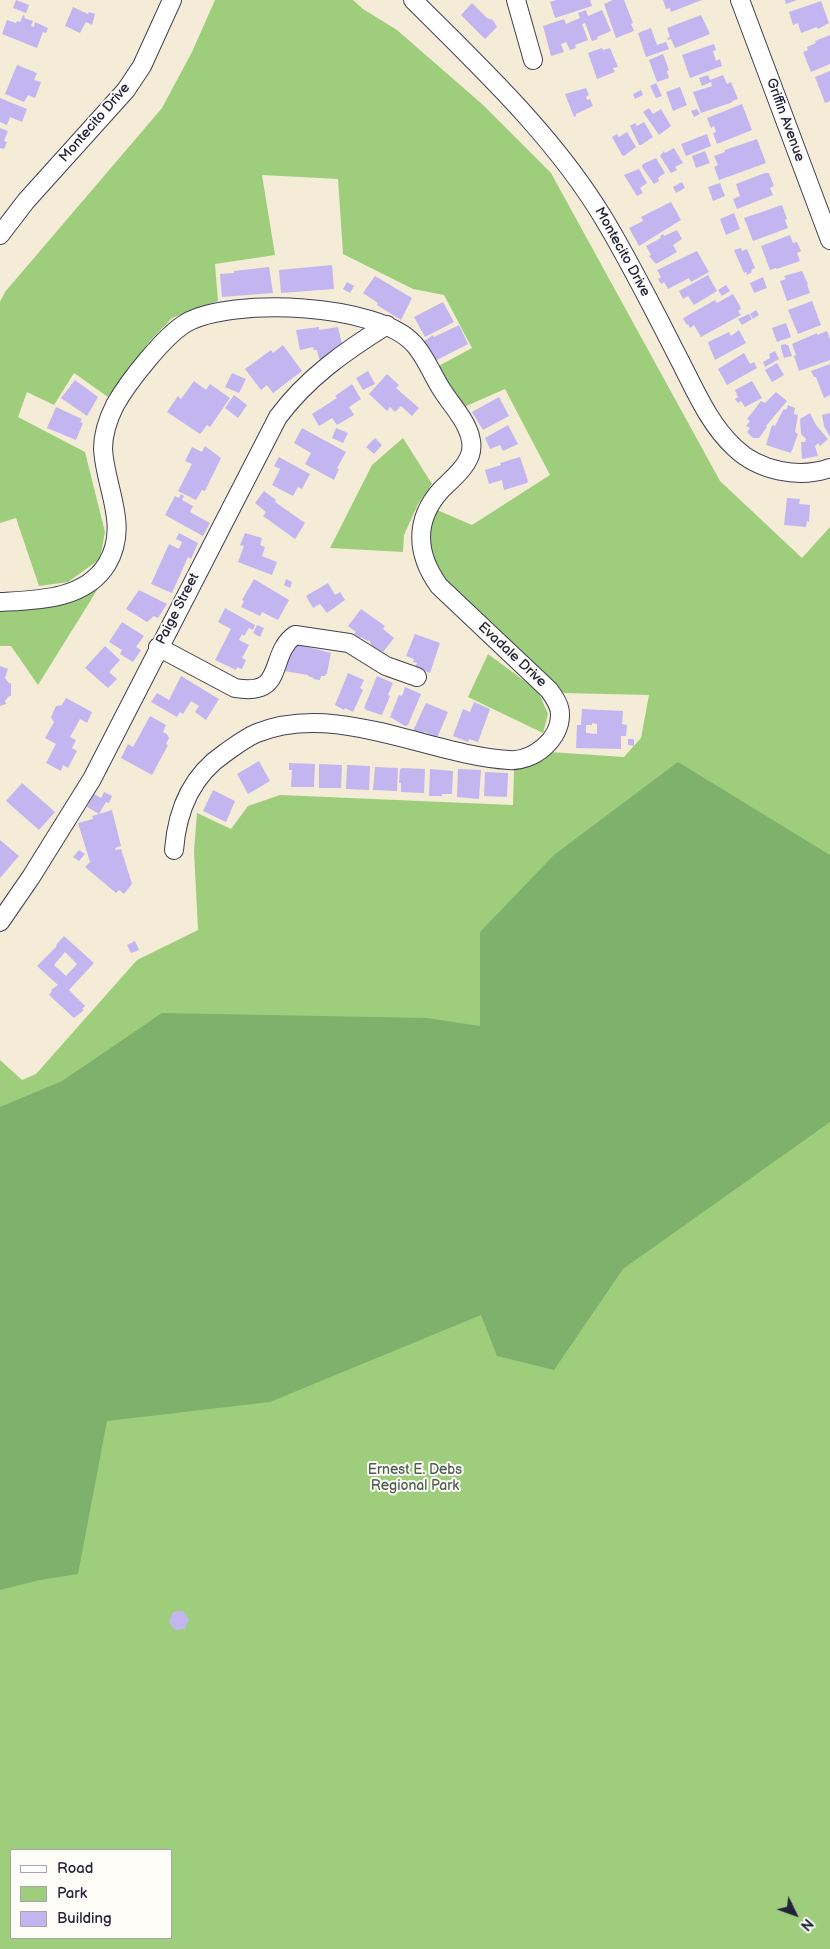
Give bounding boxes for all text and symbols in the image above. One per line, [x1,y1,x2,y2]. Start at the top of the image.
street label: Griffin Avenue [762,76,808,164]
street label: Montecito Drive [56,80,134,166]
street label: Montecito Drive [591,204,653,300]
street label: Paige Street [153,570,203,648]
street label: Evadale Drive [474,619,550,691]
park label: Ernest E. Debs Regional Park [368,1462,462,1494]
legend [10,1849,172,1939]
text: Road [57,1859,93,1878]
text: Park [57,1884,87,1903]
north arrow [770,1889,820,1939]
text: Building [57,1909,112,1928]
text: N [797,1915,816,1934]

